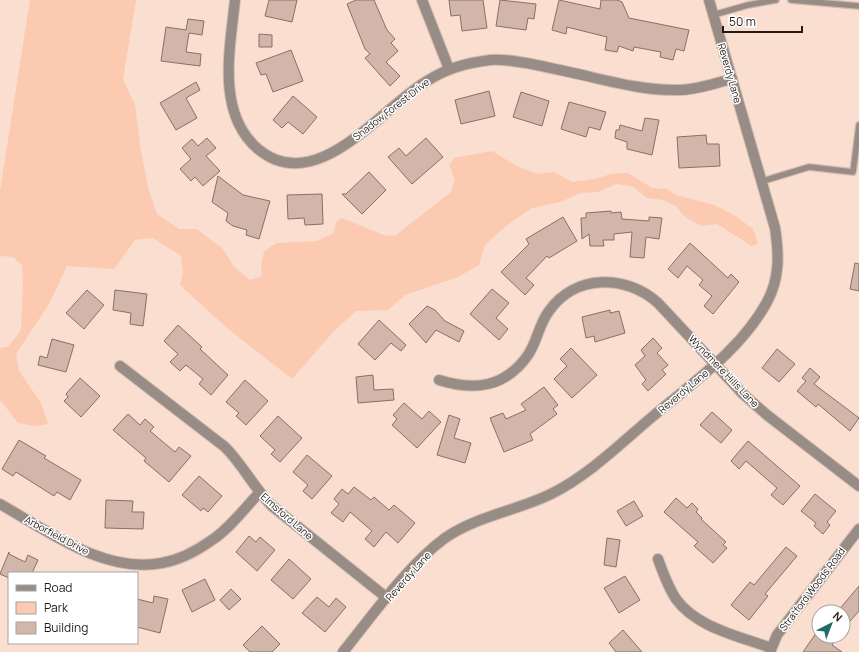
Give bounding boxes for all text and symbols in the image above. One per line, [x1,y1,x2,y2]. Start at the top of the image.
scale bar [723,8,802,34]
text: 50 m [729,13,756,30]
street label: Reverdy Lane [715,41,745,105]
street label: Shadow Forest Drive [350,75,432,143]
street label: Wyndmere Hills Lane [686,332,762,410]
street label: Reverdy Lane [655,366,711,416]
street label: Elmsford Lane [258,489,316,543]
street label: Arborfield Drive [22,512,92,558]
street label: Stratford Woods Road [776,544,848,634]
street label: Reverdy Lane [382,548,434,604]
legend [8,572,138,644]
text: Road [44,579,72,596]
text: Park [44,599,69,616]
north arrow [811,604,851,644]
text: N [830,608,846,624]
text: Building [44,619,88,636]

